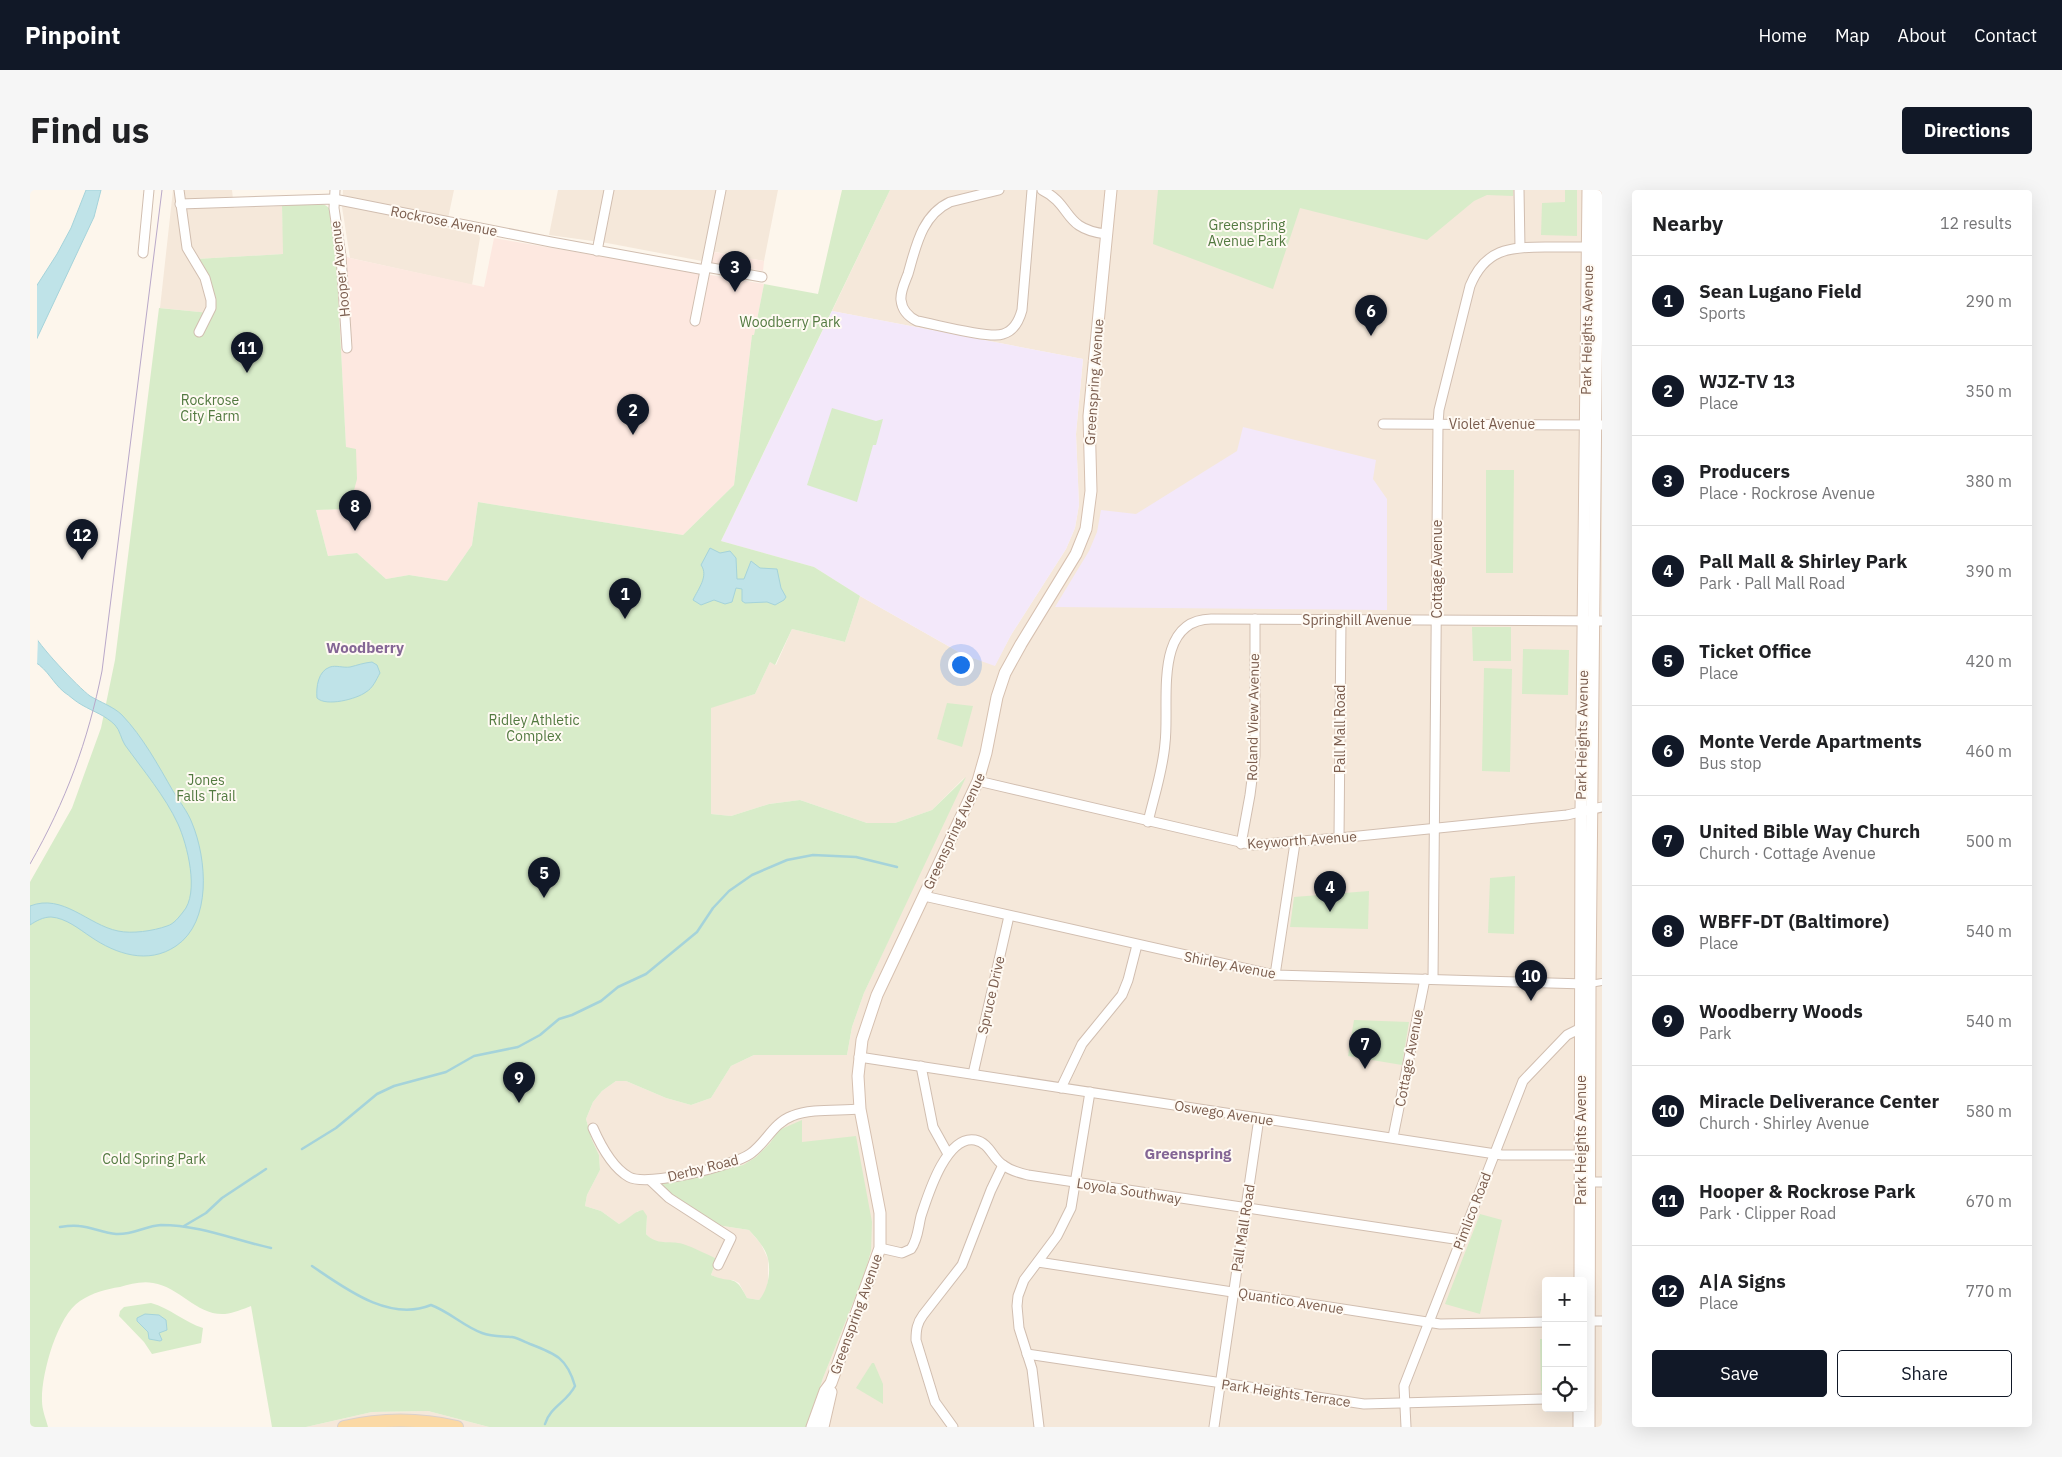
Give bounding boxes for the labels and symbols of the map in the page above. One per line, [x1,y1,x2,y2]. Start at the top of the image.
street label: Rockrose Avenue [389,202,499,240]
park label: Greenspring Avenue Park [1208,216,1287,250]
street label: Hooper Avenue [326,220,354,318]
pin: 3 [719,251,751,292]
street label: Park Heights Avenue [1577,265,1597,395]
pin: 6 [1355,295,1387,336]
park label: Woodberry Park [740,313,841,331]
street label: Greenspring Avenue [1081,318,1107,446]
pin: 11 [231,332,263,373]
park label: Rockrose City Farm [180,391,240,425]
pin: 2 [617,394,649,435]
street label: Violet Avenue [1449,415,1535,433]
pin: 8 [339,490,371,531]
pin: 12 [66,519,98,560]
street label: Cottage Avenue [1428,519,1446,618]
pin: 1 [609,578,641,619]
street label: Springhill Avenue [1302,611,1412,629]
district label: Woodberry [326,638,404,657]
your location [948,652,974,678]
street label: Roland View Avenue [1243,653,1263,781]
street label: Park Heights Avenue [1572,670,1592,800]
street label: Pall Mall Road [1331,685,1349,773]
park label: Ridley Athletic Complex [488,711,580,745]
street label: Greenspring Avenue [919,769,989,892]
park label: Jones Falls Trail [176,771,236,805]
street label: Keyworth Avenue [1247,827,1358,853]
pin: 5 [528,857,560,898]
pin: 4 [1314,871,1346,912]
street label: Shirley Avenue [1183,947,1278,983]
street label: Spruce Drive [973,954,1009,1036]
pin: 10 [1515,960,1547,1001]
street label: Cottage Avenue [1391,1008,1427,1108]
pin: 7 [1349,1028,1381,1069]
pin: 9 [503,1062,535,1103]
street label: Park Heights Avenue [1572,1075,1590,1205]
street label: Oswego Avenue [1173,1096,1275,1130]
district label: Greenspring [1145,1144,1232,1163]
park label: Cold Spring Park [102,1150,206,1168]
street label: Derby Road [666,1150,740,1186]
street label: Pimlico Road [1449,1170,1495,1252]
street label: Loyola Southway [1075,1174,1183,1208]
street label: Pall Mall Road [1227,1183,1259,1273]
street label: Greenspring Avenue [826,1251,886,1377]
street label: Quantico Avenue [1237,1284,1345,1318]
street label: Park Heights Terrace [1220,1375,1352,1411]

